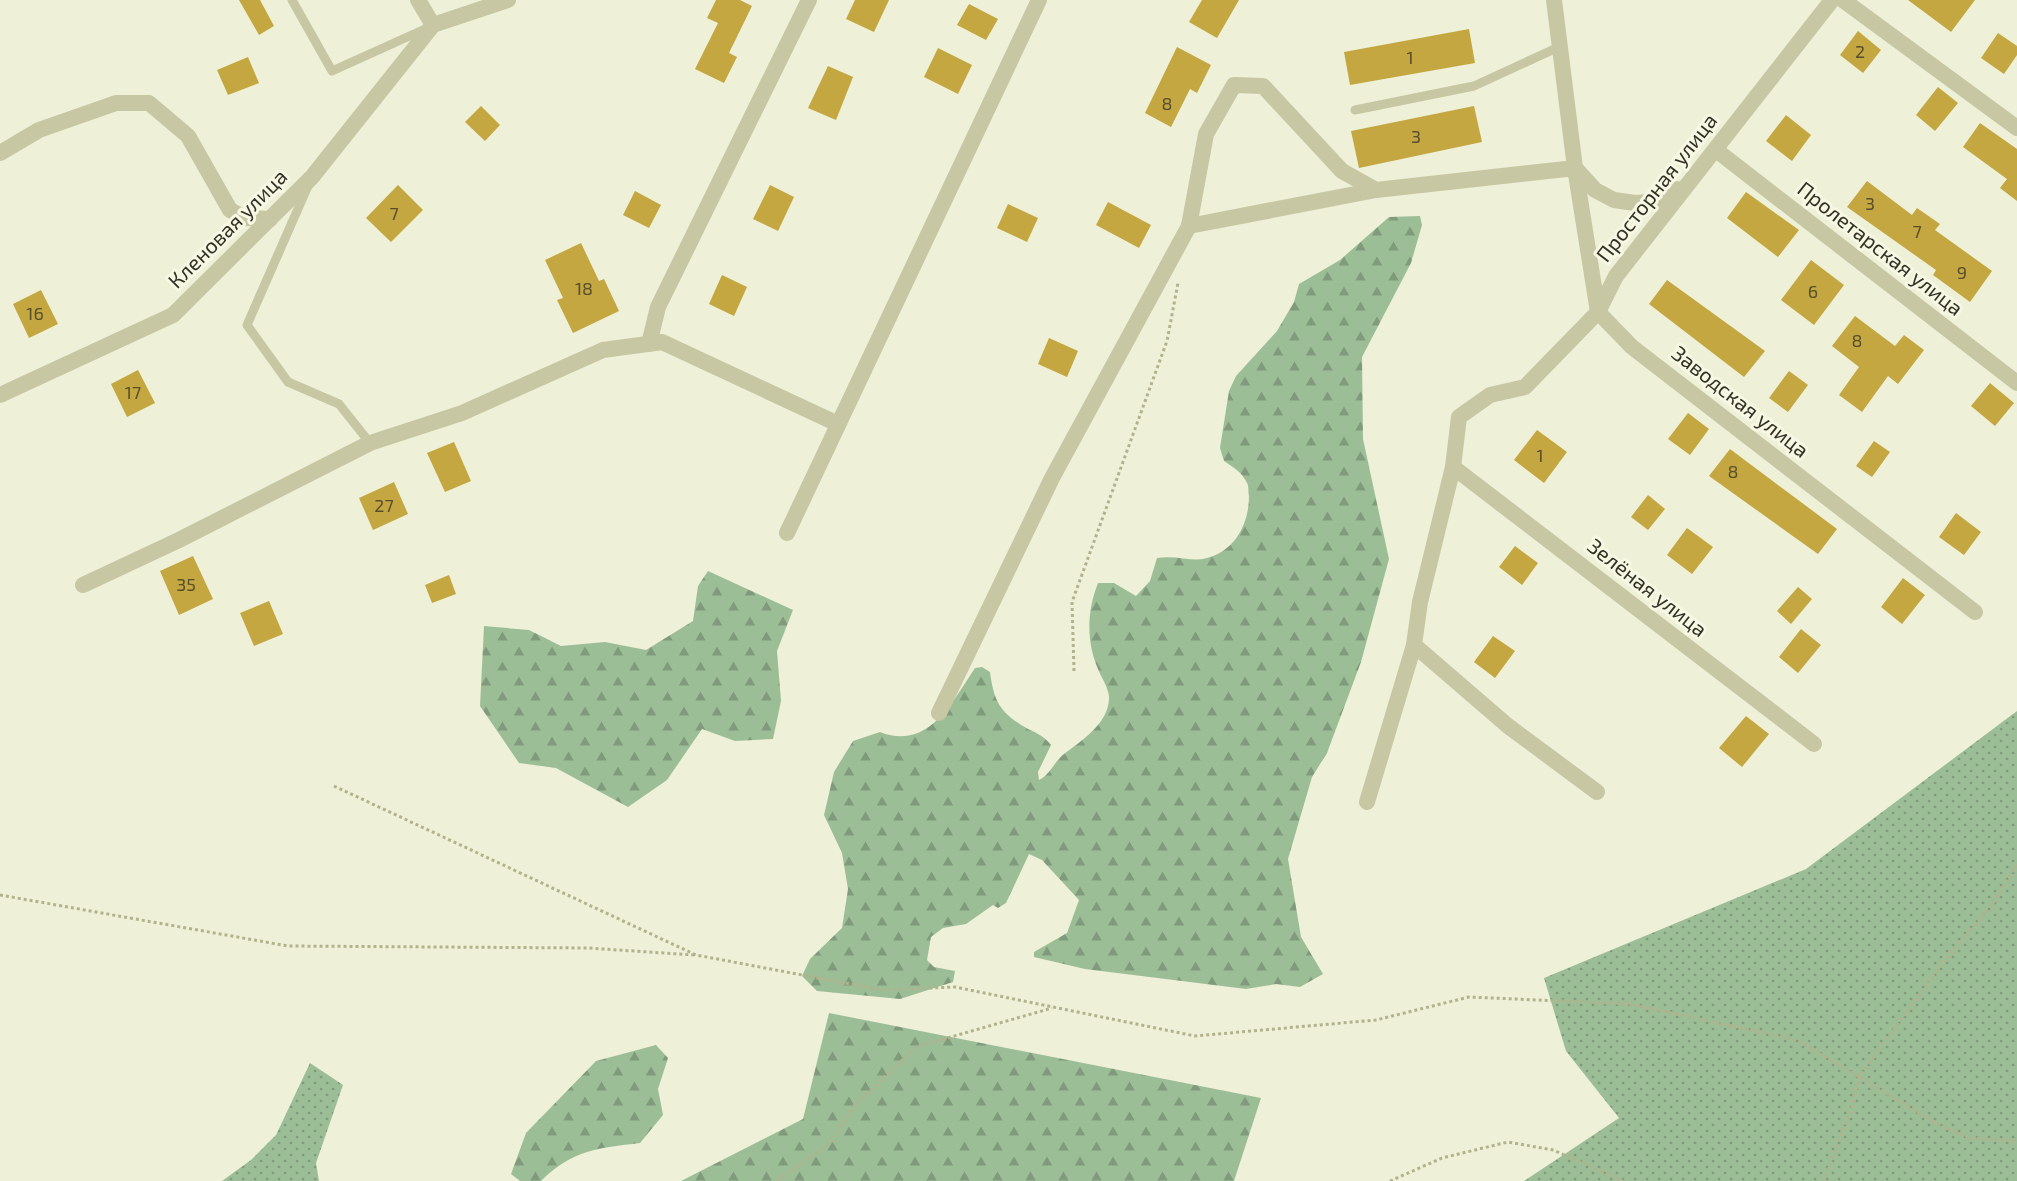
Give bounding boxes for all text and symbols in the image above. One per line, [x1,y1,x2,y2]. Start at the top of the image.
house number: 2 [1855,40,1865,62]
house number: 1 [1406,46,1414,68]
house number: 8 [1162,92,1172,114]
street label: Просторная улица [1590,108,1722,267]
house number: 3 [1411,125,1421,147]
street label: Кленовая улица [162,163,292,293]
street label: Пролетарская улица [1793,176,1969,321]
house number: 3 [1865,192,1875,214]
house number: 7 [389,202,399,224]
house number: 7 [1912,220,1922,242]
house number: 9 [1957,261,1967,283]
house number: 18 [575,277,593,299]
house number: 6 [1808,280,1818,302]
house number: 16 [26,302,44,324]
house number: 8 [1852,329,1862,351]
street label: Заводская улица [1667,340,1814,463]
house number: 17 [125,381,141,403]
house number: 1 [1536,444,1544,466]
house number: 8 [1728,460,1738,482]
house number: 27 [374,494,394,516]
street label: Зелёная улица [1583,532,1713,642]
house number: 35 [176,573,196,595]

